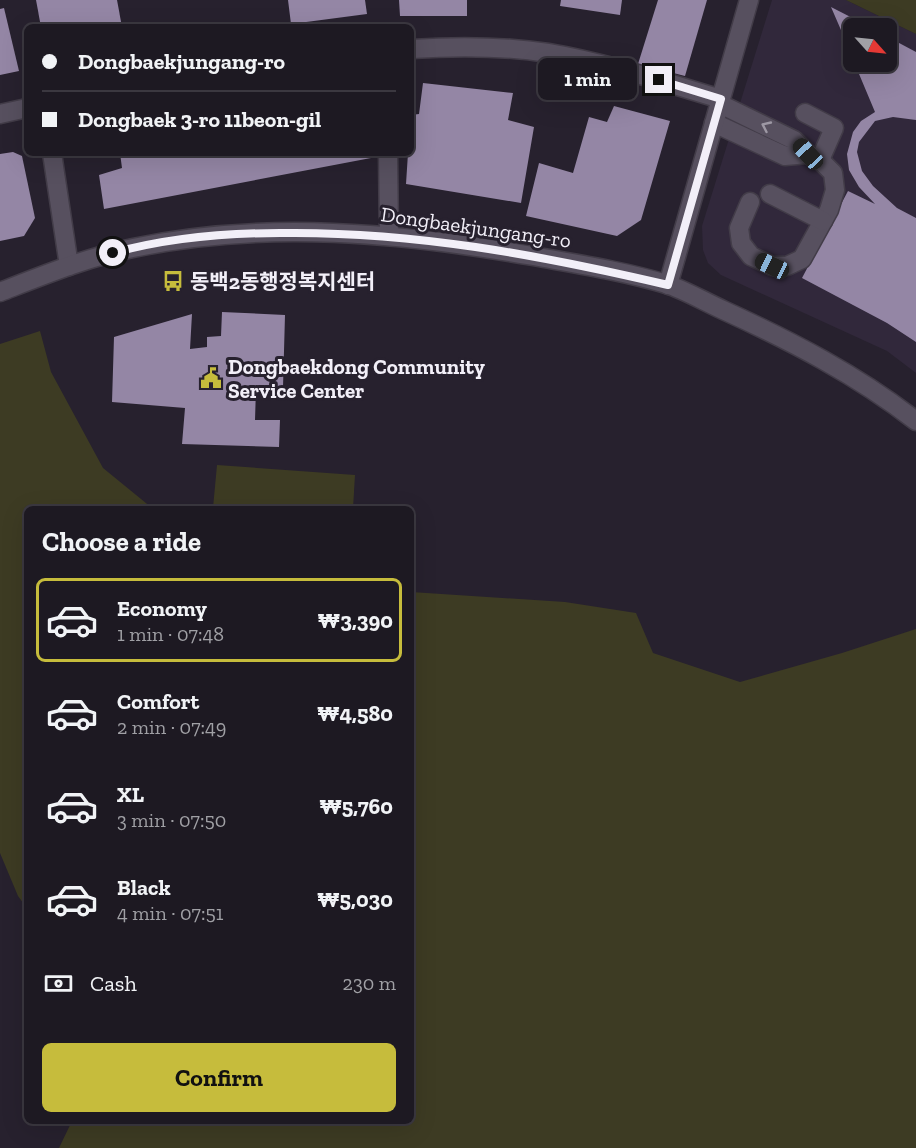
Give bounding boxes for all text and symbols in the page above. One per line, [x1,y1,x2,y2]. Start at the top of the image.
north arrow [843,18,897,72]
map controls [843,18,897,72]
text: Dongbaekjungang-ro [78,48,285,75]
callout: 1 min [539,59,638,101]
route end [645,66,672,93]
text: 1 min [564,67,611,91]
text: Dongbaek 3-ro 11beon-gil [78,106,321,133]
one-way arrow [761,122,772,134]
car [789,135,827,173]
street label: Dongbaekjungang-ro [379,201,573,254]
route start [99,239,126,266]
car [752,250,792,282]
bus stop icon: 동백2동행정복지센터 [161,269,185,293]
place label: 동백2동행정복지센터 [190,269,375,294]
place label: Dongbaekdong Community Service Center [228,354,485,403]
public building icon: Dongbaekdong Community Service Center [199,366,223,390]
text: Choose a ride [42,526,201,558]
icon: car [45,593,99,647]
text: Economy [117,595,207,622]
text: ₩3,390 [318,607,393,634]
text: 1 min · 07:48 [117,622,224,646]
icon: car [45,686,99,740]
text: Comfort [117,688,199,715]
text: ₩4,580 [317,700,393,727]
text: 2 min · 07:49 [117,715,226,739]
icon: car [45,779,99,833]
text: XL [117,781,144,808]
text: ₩5,760 [319,793,393,820]
text: 3 min · 07:50 [117,808,226,832]
icon: car [45,872,99,926]
text: Black [117,874,171,901]
text: ₩5,030 [317,886,393,913]
text: 4 min · 07:51 [117,901,223,925]
icon: cash [42,967,75,1000]
text: Cash [90,970,137,997]
text: 230 m [343,971,396,995]
button: Confirm [42,1043,396,1112]

